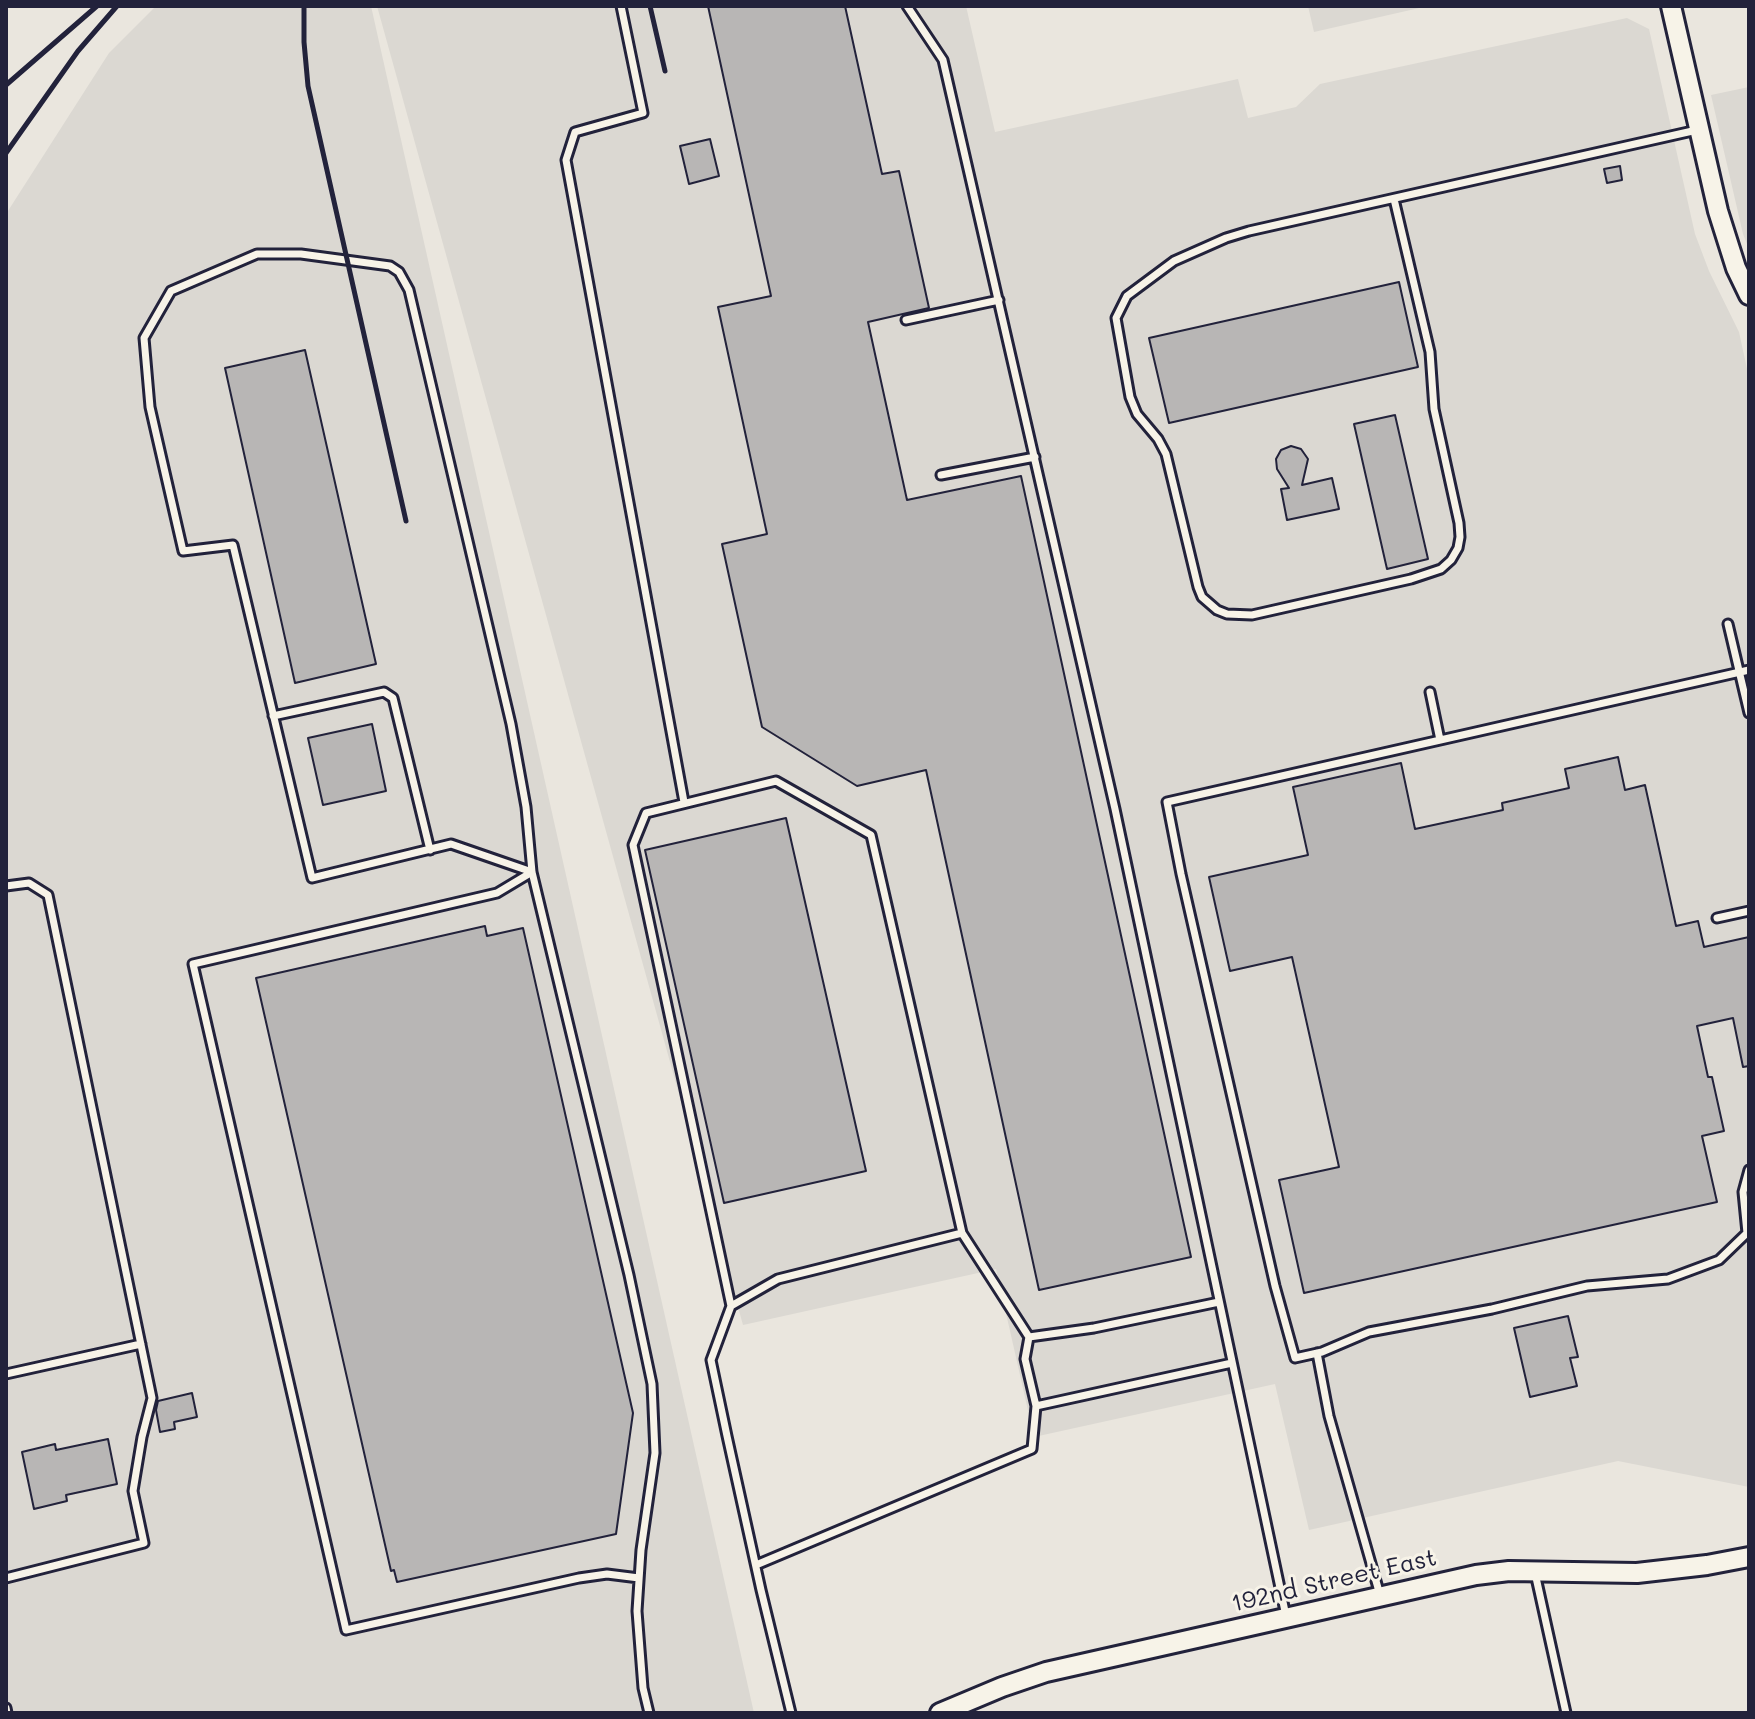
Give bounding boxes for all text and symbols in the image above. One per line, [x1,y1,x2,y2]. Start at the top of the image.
street label: 192nd Street East [1229,1543,1439,1619]

